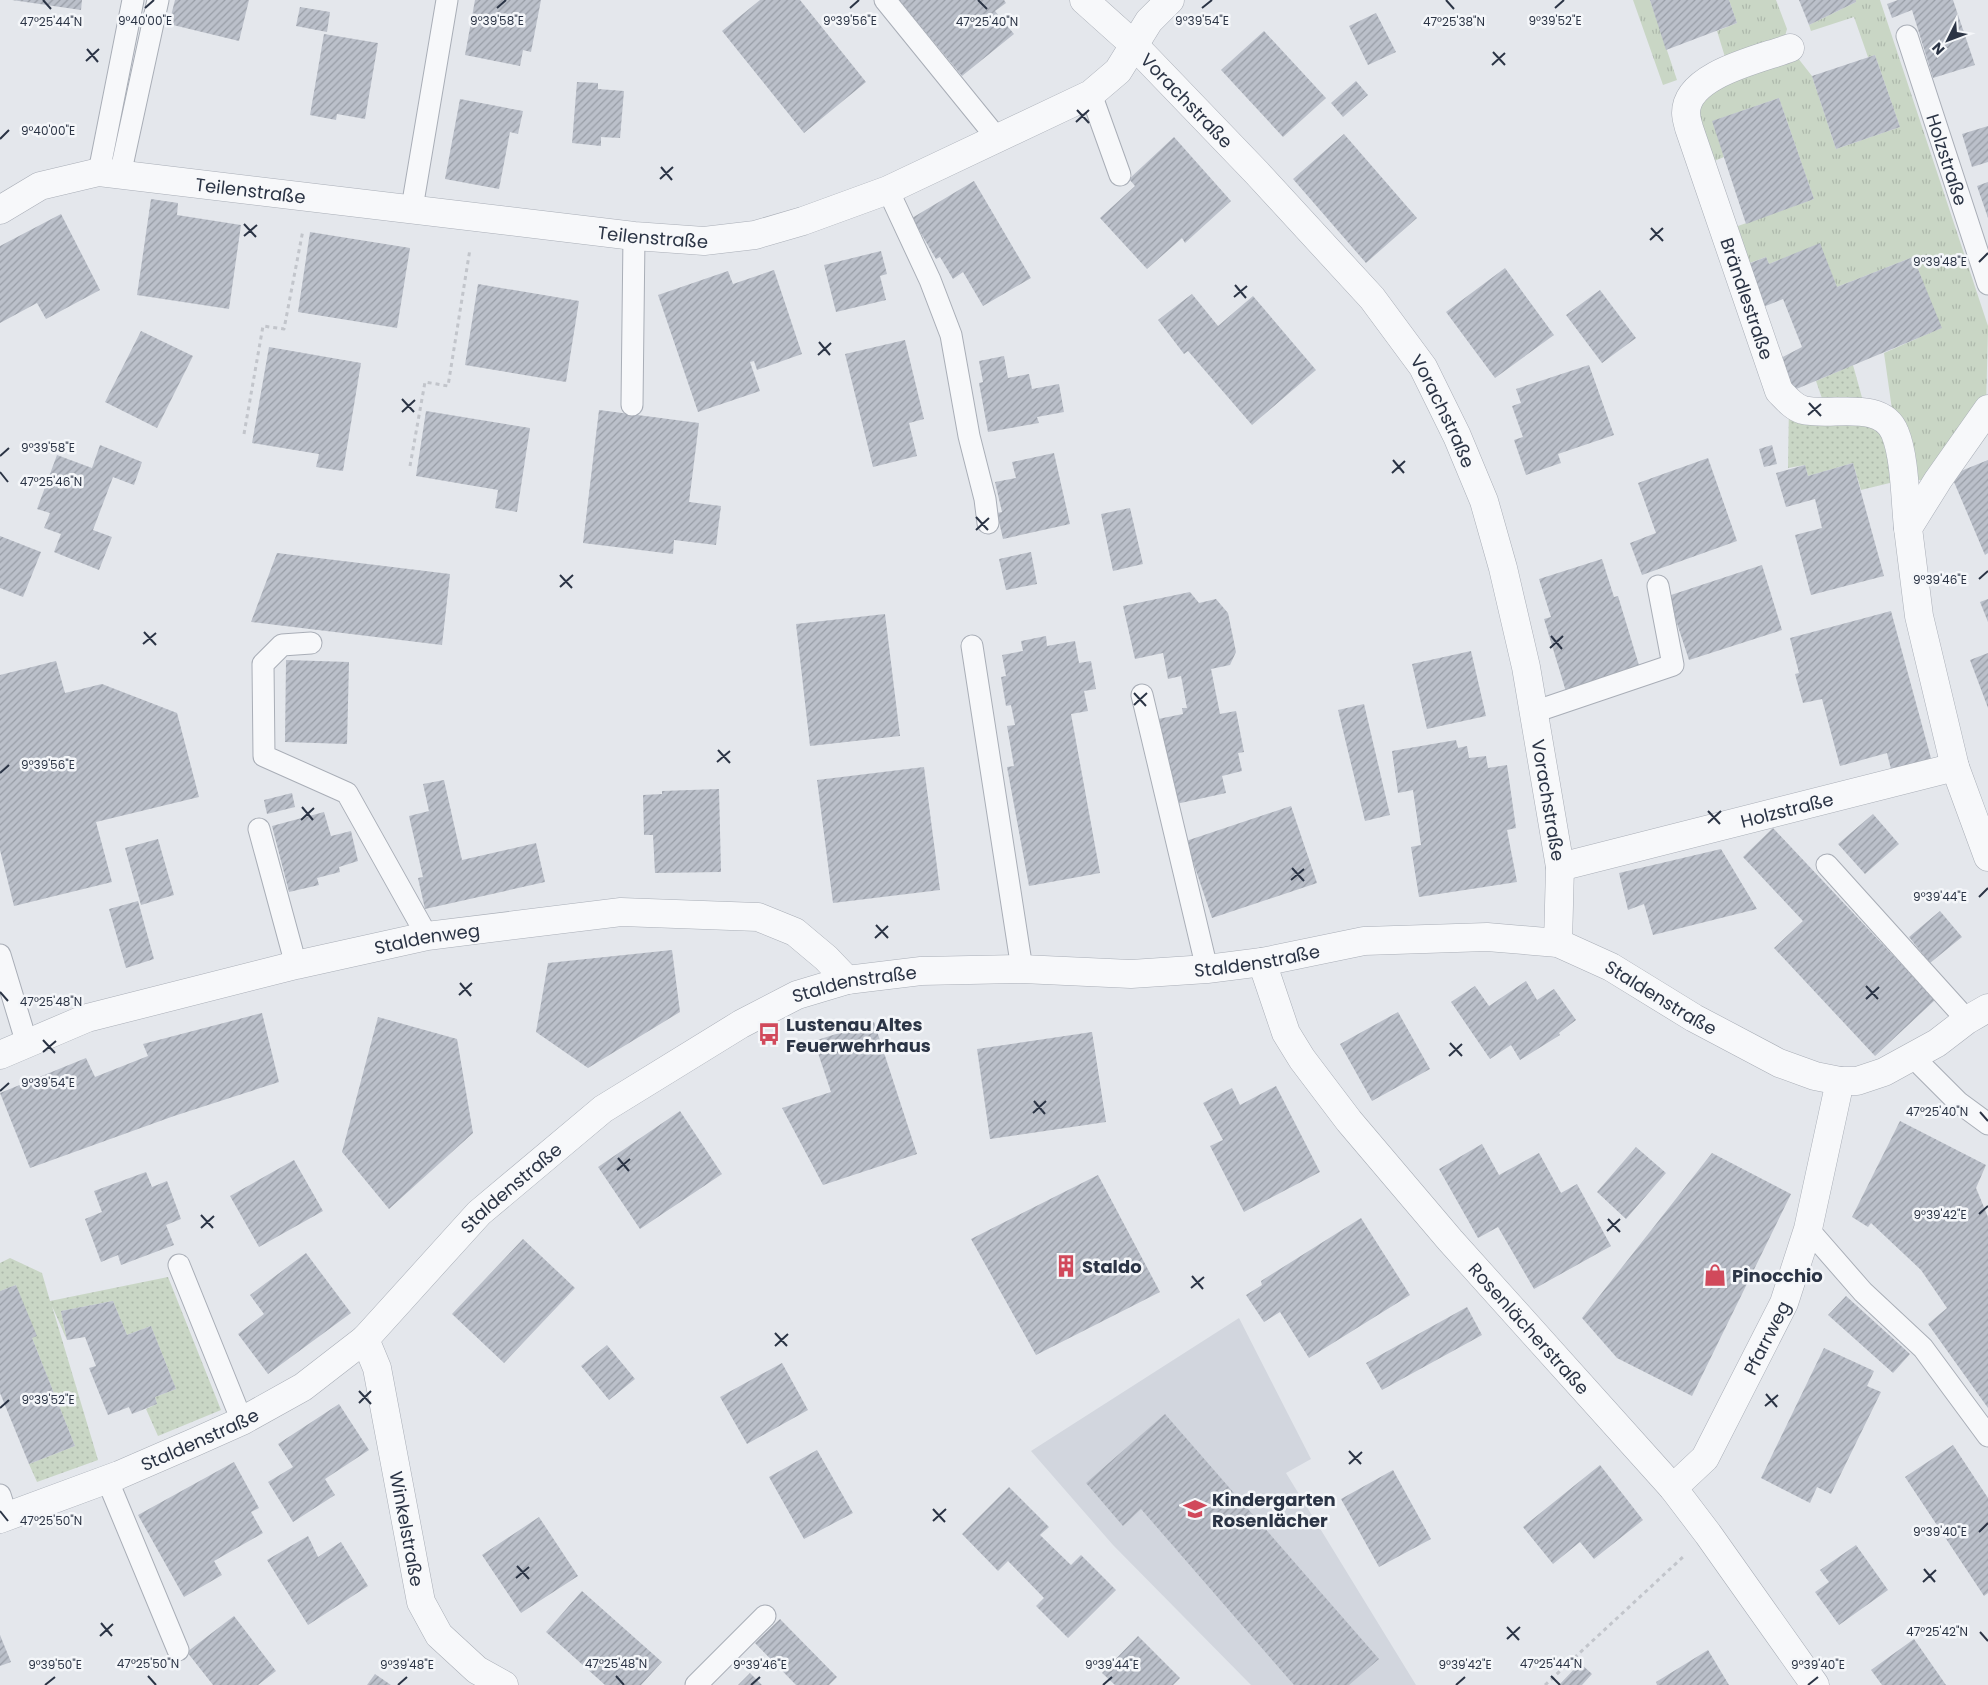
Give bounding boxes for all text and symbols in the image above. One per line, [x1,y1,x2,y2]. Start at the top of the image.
text: 9°40'00"E [118,12,172,29]
text: 9°39'58"E [470,12,524,29]
text: 9°39'56"E [823,12,877,29]
text: 9°39'54"E [1175,12,1229,29]
text: 9°39'52"E [1528,12,1582,29]
text: 47°25'44"N [20,13,82,30]
text: 47°25'40"N [956,13,1018,30]
text: 47°25'38"N [1423,13,1485,30]
north arrow [1923,15,1973,65]
text: N [1927,38,1949,59]
street label: Vorachstraße [1135,47,1239,153]
street label: Holzstraße [1921,111,1974,209]
text: 9°40'00"E [21,122,75,139]
street label: Teilenstraße [194,171,307,209]
street label: Teilenstraße [596,219,709,254]
street label: Brändlestraße [1715,234,1780,363]
text: 9°39'48"E [1913,253,1967,270]
street label: Vorachstraße [1405,349,1481,472]
text: 9°39'58"E [21,439,75,456]
text: 47°25'46"N [20,473,82,490]
text: 9°39'46"E [1913,571,1967,588]
street label: Vorachstraße [1526,737,1571,863]
text: 9°39'56"E [21,756,75,773]
street label: Holzstraße [1738,786,1836,833]
text: 9°39'44"E [1913,888,1967,905]
street label: Staldenweg [372,917,481,960]
street label: Staldenstraße [1193,938,1322,982]
street label: Staldenstraße [1600,954,1722,1041]
street label: Staldenstraße [789,959,918,1008]
text: 47°25'48"N [20,993,82,1010]
place label: Lustenau Altes Feuerwehrhaus [786,1012,931,1058]
bus stop icon: Lustenau Altes Feuerwehrhaus [756,1021,782,1047]
text: 9°39'54"E [21,1074,75,1091]
text: 47°25'40"N [1906,1103,1968,1120]
street label: Staldenstraße [454,1137,567,1238]
text: 9°39'42"E [1913,1206,1967,1223]
building icon: Staldo [1053,1253,1079,1279]
place label: Staldo [1082,1254,1142,1279]
street label: Rosenlächerstraße [1463,1257,1595,1400]
shop icon: Pinocchio [1702,1262,1728,1288]
place label: Pinocchio [1732,1263,1823,1288]
street label: Pfarrweg [1737,1296,1796,1379]
text: 9°39'52"E [21,1391,75,1408]
street label: Staldenstraße [137,1402,263,1477]
street label: Winkelstraße [384,1469,430,1588]
place label: Kindergarten Rosenlächer [1212,1487,1336,1533]
school or university icon: Kindergarten Rosenlächer [1182,1496,1208,1522]
text: 47°25'50"N [20,1512,82,1529]
text: 9°39'40"E [1913,1523,1967,1540]
text: 47°25'42"N [1906,1623,1968,1640]
text: 47°25'50"N [117,1655,179,1672]
text: 47°25'48"N [585,1655,647,1672]
text: 47°25'44"N [1520,1655,1582,1672]
text: 9°39'50"E [28,1656,82,1673]
text: 9°39'48"E [380,1656,434,1673]
text: 9°39'46"E [733,1656,787,1673]
text: 9°39'44"E [1085,1656,1139,1673]
text: 9°39'42"E [1438,1656,1492,1673]
text: 9°39'40"E [1791,1656,1845,1673]

